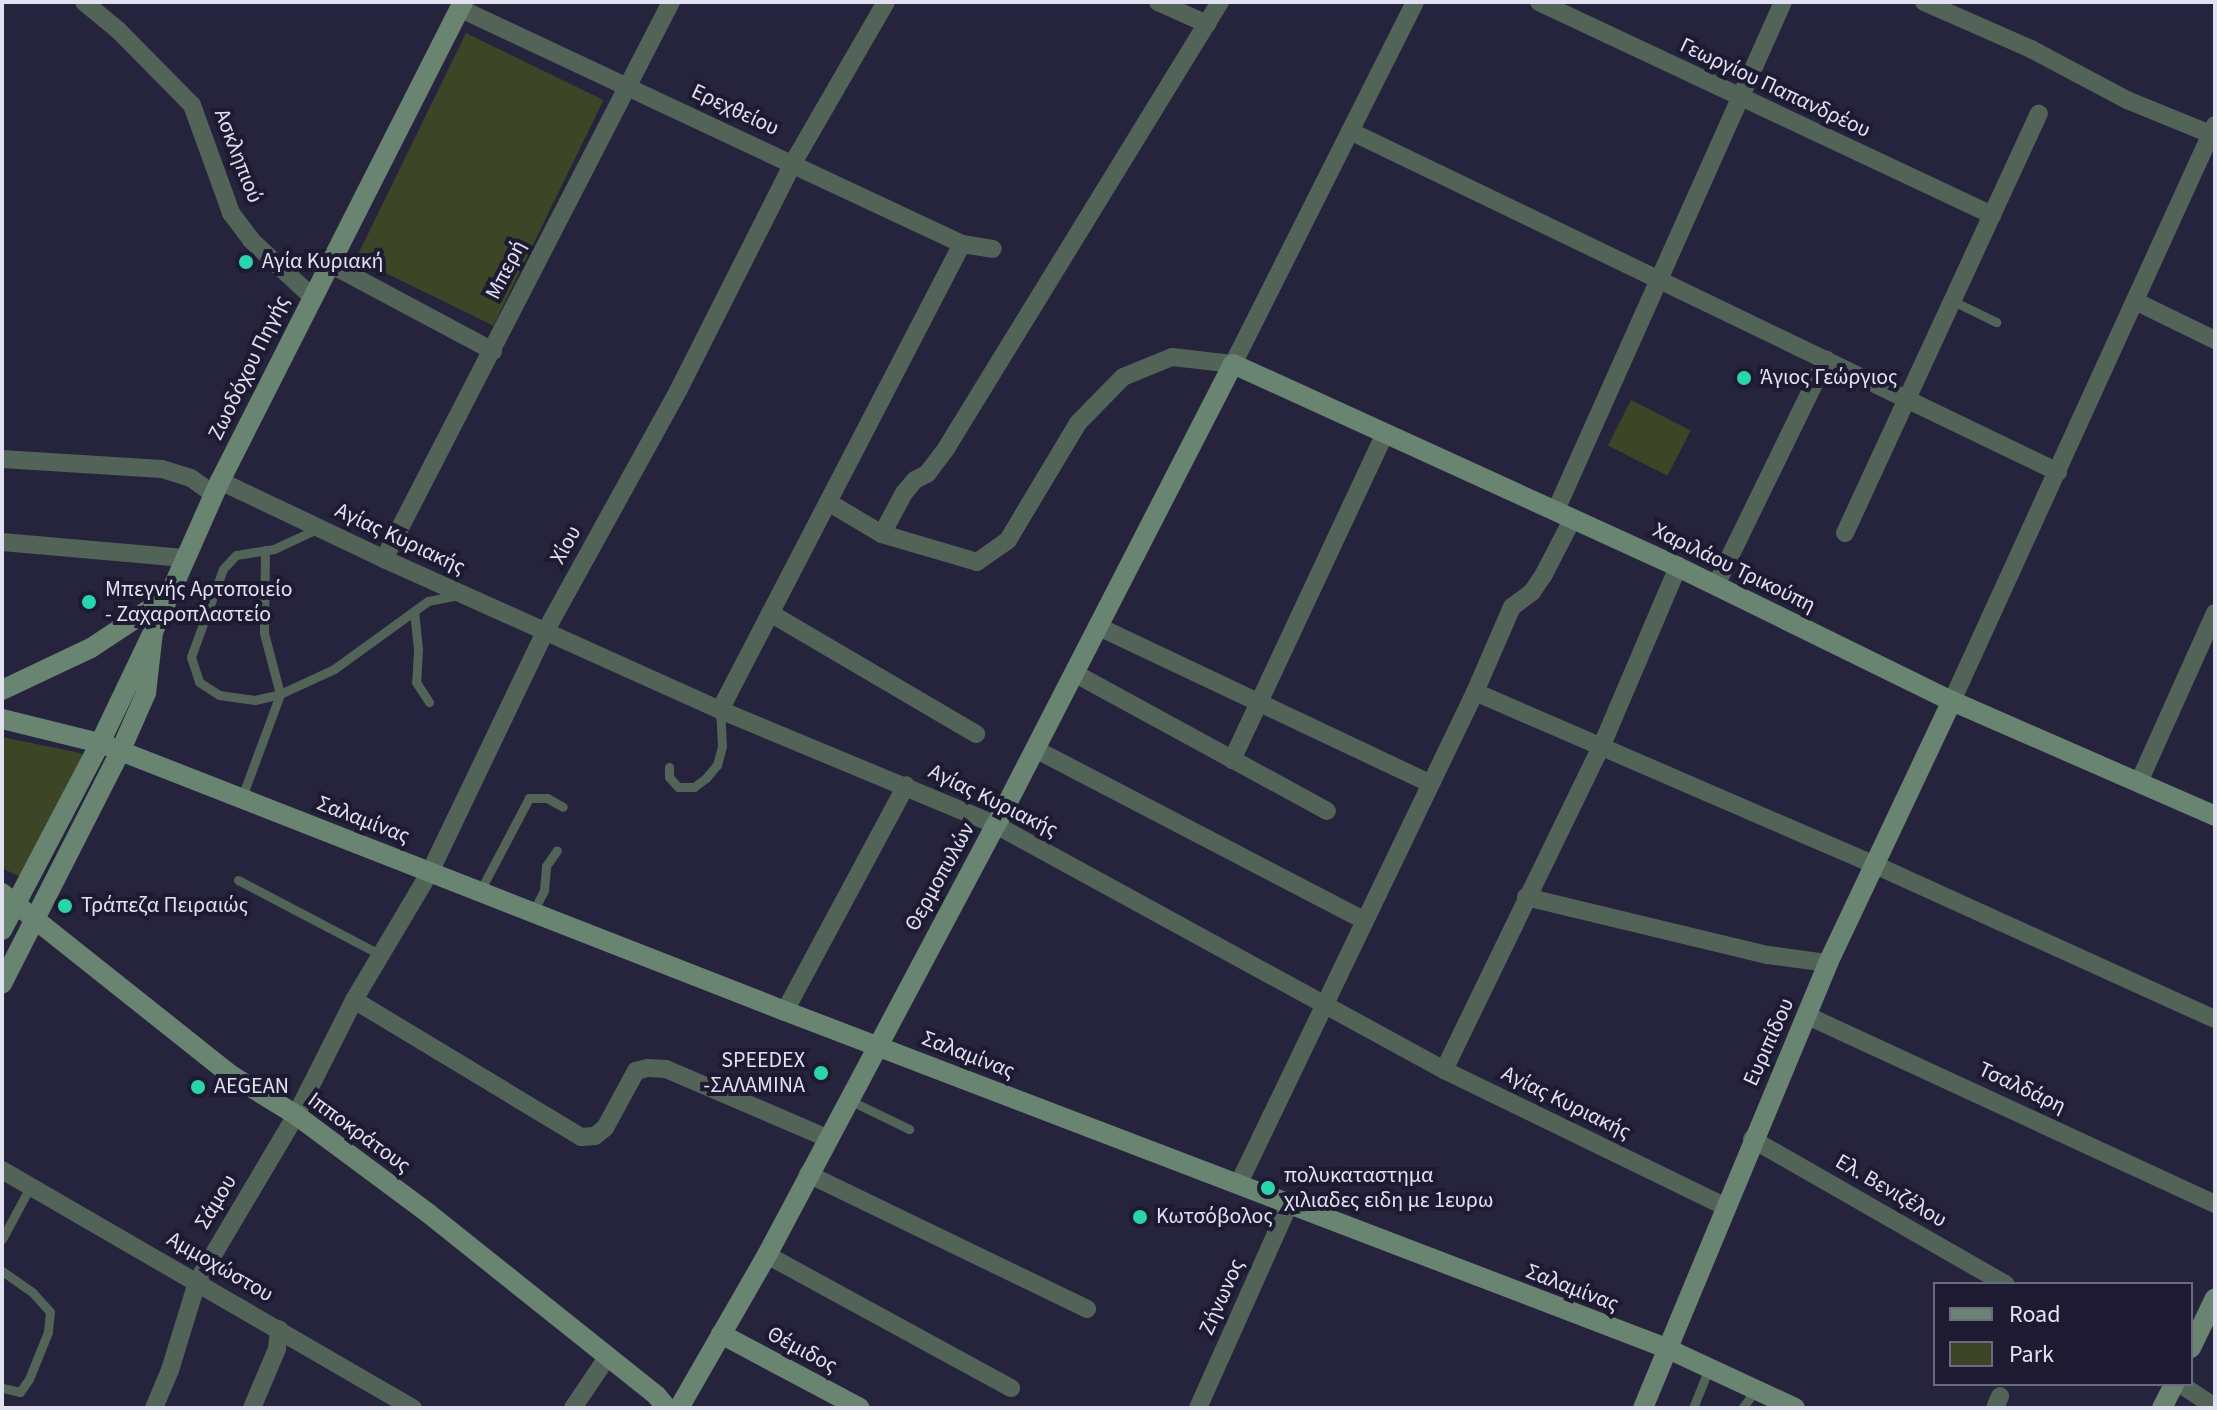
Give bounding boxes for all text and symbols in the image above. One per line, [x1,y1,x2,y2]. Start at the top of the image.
street label: Γεωργίου Παπανδρέου [1676,32,1874,144]
street label: Ερεχθείου [687,78,783,142]
street label: Ασκληπιού [208,105,268,207]
street label: Μπερή [480,236,532,304]
place label: Αγία Κυριακή [262,249,383,275]
marker: Αγία Κυριακή [237,253,255,271]
street label: Ζωοδόχου Πηγής [203,291,295,445]
place label: Άγιος Γεώργιος [1760,365,1898,391]
marker: Άγιος Γεώργιος [1735,369,1753,387]
street label: Αγίας Κυριακής [331,497,469,581]
street label: Χαριλάου Τρικούπη [1648,517,1820,619]
street label: Χίου [545,521,587,569]
place label: Μπεγνής Αρτοποιείο - Ζαχαροπλαστείο [105,576,292,628]
marker: Μπεγνής Αρτοποιείο - Ζαχαροπλαστείο [80,593,98,611]
street label: Αγίας Κυριακής [924,758,1062,844]
street label: Σαλαμίνας [313,790,413,850]
street label: Θερμοπυλών [899,818,981,936]
place label: Τράπεζα Πειραιώς [81,893,248,919]
marker: Τράπεζα Πειραιώς [56,897,74,915]
street label: Ευριπίδου [1738,994,1800,1090]
street label: Σαλαμίνας [918,1025,1018,1085]
place label: SPEEDEX -ΣΑΛΑΜΙΝΑ [704,1047,805,1098]
street label: Τσαλδάρη [1974,1056,2070,1120]
street label: Αγίας Κυριακής [1497,1060,1635,1146]
marker: SPEEDEX -ΣΑΛΑΜΙΝΑ [812,1064,830,1082]
place label: AEGEAN [214,1074,289,1100]
marker: AEGEAN [189,1078,207,1096]
street label: Ιπποκράτους [303,1087,415,1179]
street label: Ελ. Βενιζέλου [1831,1149,1951,1233]
place label: πολυκαταστημα χιλιαδες ειδη με 1ευρω [1284,1162,1493,1214]
street label: Σάμου [189,1170,243,1234]
marker: πολυκαταστημα χιλιαδες ειδη με 1ευρω [1259,1179,1277,1197]
place label: Κωτσόβολος [1156,1204,1273,1230]
marker: Κωτσόβολος [1131,1208,1149,1226]
street label: Αμμοχώστου [162,1226,278,1308]
street label: Ζήνωνος [1194,1255,1250,1339]
street label: Σαλαμίνας [1522,1258,1622,1318]
legend [1933,1282,2193,1386]
text: Road [2009,1297,2061,1332]
street label: Θέμιδος [762,1321,842,1379]
text: Park [2009,1337,2054,1372]

